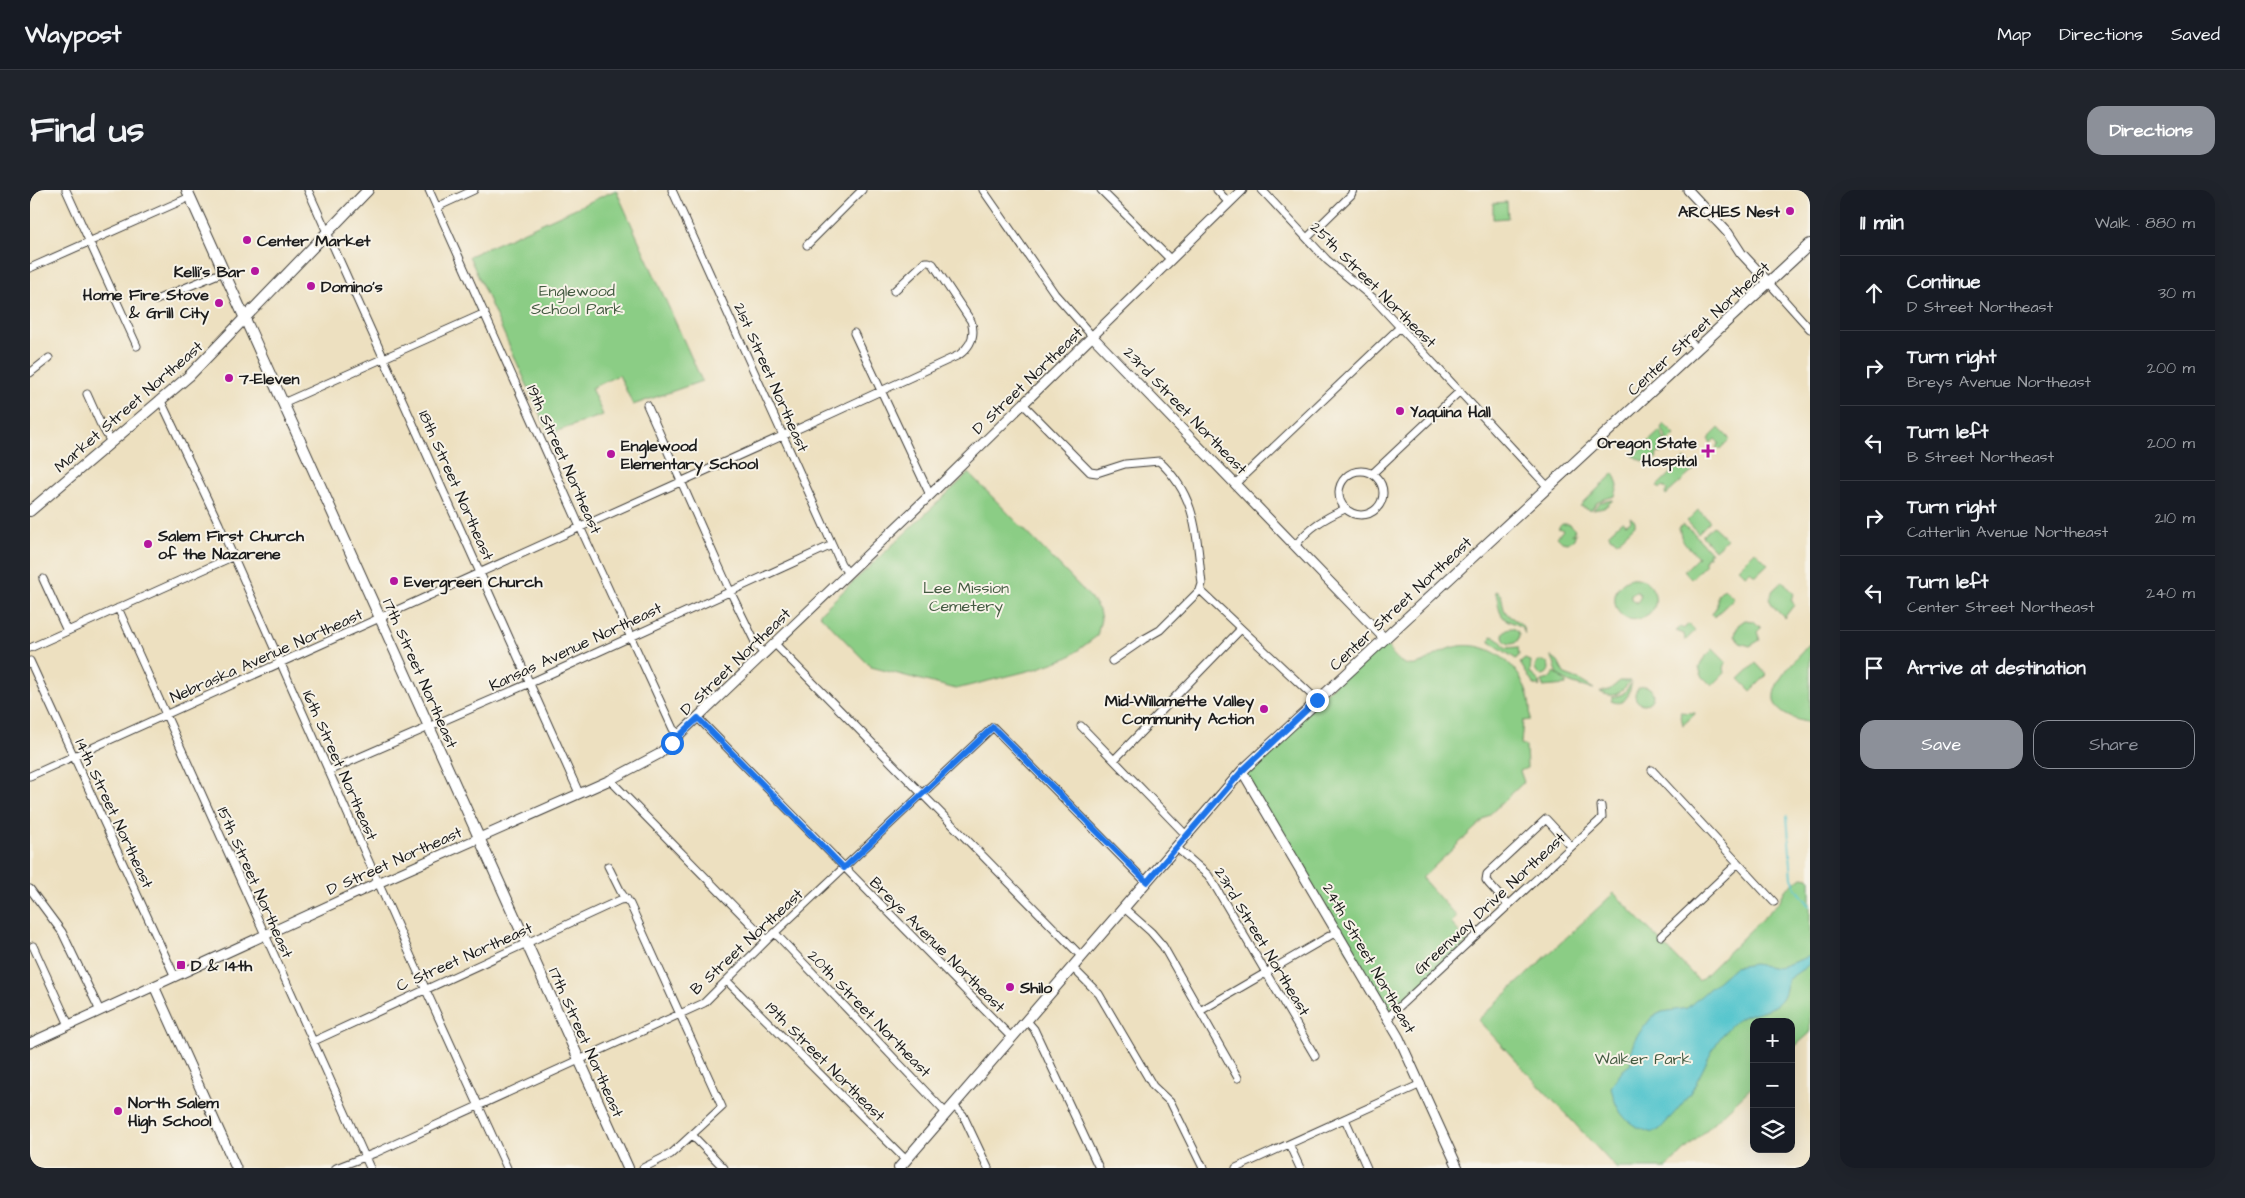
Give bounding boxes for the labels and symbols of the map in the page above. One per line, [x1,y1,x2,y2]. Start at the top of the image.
place label: ARCHES Nest [1678,201,1781,223]
marker: ARCHES Nest [1784,205,1796,217]
street label: 25th Street Northeast [1305,217,1442,353]
place label: Center Market [257,230,371,252]
marker: Center Market [241,234,253,246]
street label: Center Street Northeast [1623,256,1775,401]
place label: Kelli's Bar [174,261,245,283]
marker: Kelli's Bar [249,265,261,277]
place label: Domino's [321,276,383,298]
marker: Domino's [305,280,317,292]
park label: Englewood School Park [531,280,623,320]
place label: Home Fire Stove & Grill City [83,284,209,325]
marker: Home Fire Stove & Grill City [213,297,225,309]
street label: 21st Street Northeast [728,299,814,456]
street label: D Street Northeast [968,322,1088,439]
street label: Market Street Northeast [49,335,208,478]
street label: 23rd Street Northeast [1118,342,1253,480]
place label: 7-Eleven [238,368,299,390]
marker: 7-Eleven [223,372,235,384]
street label: 19th Street Northeast [521,381,607,538]
place label: Yaquina Hall [1410,401,1491,423]
marker: Yaquina Hall [1394,405,1406,417]
street label: 18th Street Northeast [413,407,499,565]
place label: Oregon State Hospital [1597,432,1697,472]
place label: Englewood Elementary School [621,435,759,476]
marker: Oregon State Hospital [1701,444,1715,458]
marker: Englewood Elementary School [605,448,617,460]
place label: Salem First Church of the Nazarene [157,525,305,565]
street label: Center Street Northeast [1325,531,1477,676]
marker: Salem First Church of the Nazarene [142,538,154,550]
place label: Evergreen Church [404,571,543,595]
marker: Evergreen Church [388,575,400,587]
park label: Lee Mission Cemetery [923,577,1009,618]
street label: 17th Street Northeast [377,595,463,752]
street label: Kansas Avenue Northeast [485,597,666,697]
street label: Nebraska Avenue Northeast [166,603,367,708]
street label: D Street Northeast [676,603,796,720]
street label: 16th Street Northeast [297,687,383,844]
route end [1306,689,1329,712]
place label: Mid-Willamette Valley Community Action [1105,690,1254,731]
marker: Mid-Willamette Valley Community Action [1258,703,1270,715]
route start [661,732,684,755]
street label: 14th Street Northeast [70,735,159,892]
street label: 15th Street Northeast [212,803,299,962]
street label: D Street Northeast [323,821,466,901]
street label: Greenway Drive Northeast [1409,827,1571,981]
street label: 23rd Street Northeast [1209,863,1316,1021]
street label: Breys Avenue Northeast [864,872,1011,1019]
street label: 24th Street Northeast [1317,879,1421,1038]
street label: B Street Northeast [685,883,808,1000]
street label: C Street Northeast [393,917,537,997]
street label: 20th Street Northeast [803,945,936,1083]
place label: D & 14th [191,955,253,977]
marker: D & 14th [175,959,187,971]
street label: 17th Street Northeast [543,964,629,1121]
place label: Shilo [1019,977,1053,999]
marker: Shilo [1004,981,1016,993]
street label: 19th Street Northeast [760,997,890,1127]
park label: Walker Park [1595,1048,1691,1070]
place label: North Salem High School [128,1092,219,1134]
marker: North Salem High School [112,1105,124,1117]

